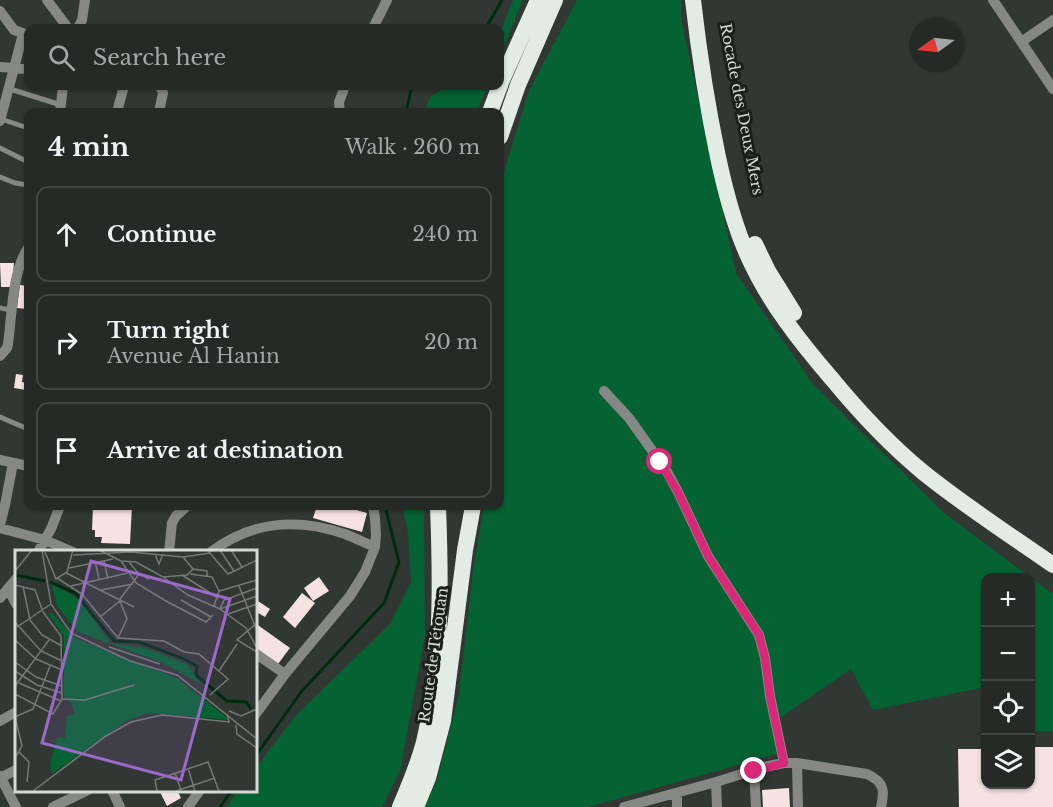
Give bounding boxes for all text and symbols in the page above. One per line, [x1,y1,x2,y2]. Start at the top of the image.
north arrow [909,18,963,72]
street label: Rocade des Deux Mers [716,22,768,197]
search box [24,24,504,90]
icon: search [45,41,78,74]
text: Search here [93,44,226,71]
text: 4 min [48,131,129,163]
text: Walk · 260 m [345,135,480,159]
icon: ahead [50,218,83,251]
text: Continue [107,221,216,248]
text: 240 m [413,222,478,246]
text: Turn right [107,317,229,344]
icon: right [50,326,83,359]
text: 20 m [424,330,478,354]
text: Avenue Al Hanin [107,344,280,368]
icon: arrive [50,434,83,467]
text: Arrive at destination [107,437,344,464]
route start [646,448,672,474]
inset map [15,550,256,792]
map controls [981,573,1035,789]
button: + [981,573,1035,627]
street label: Route de Tétouan [414,586,452,724]
button: − [981,627,1035,681]
button: locate [981,681,1035,735]
button: layers [981,735,1035,789]
route end [740,757,766,783]

